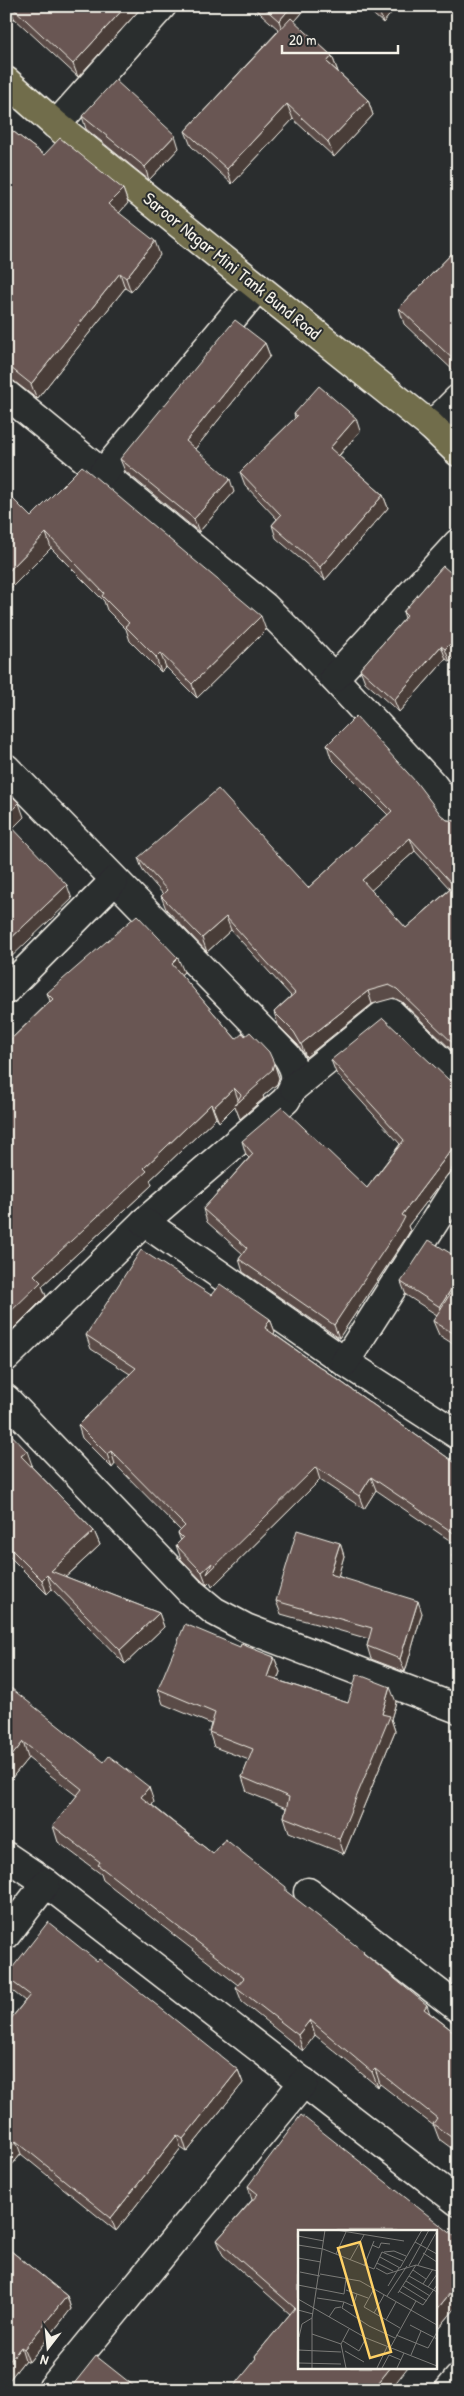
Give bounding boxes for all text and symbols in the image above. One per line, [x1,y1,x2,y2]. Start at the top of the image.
scale bar [282,22,398,54]
text: 20 m [289,29,316,50]
street label: Saroor Nagar Mini Tank Bund Road [138,186,326,345]
inset map [298,2230,436,2368]
north arrow [22,2324,72,2374]
text: N [38,2351,50,2371]

